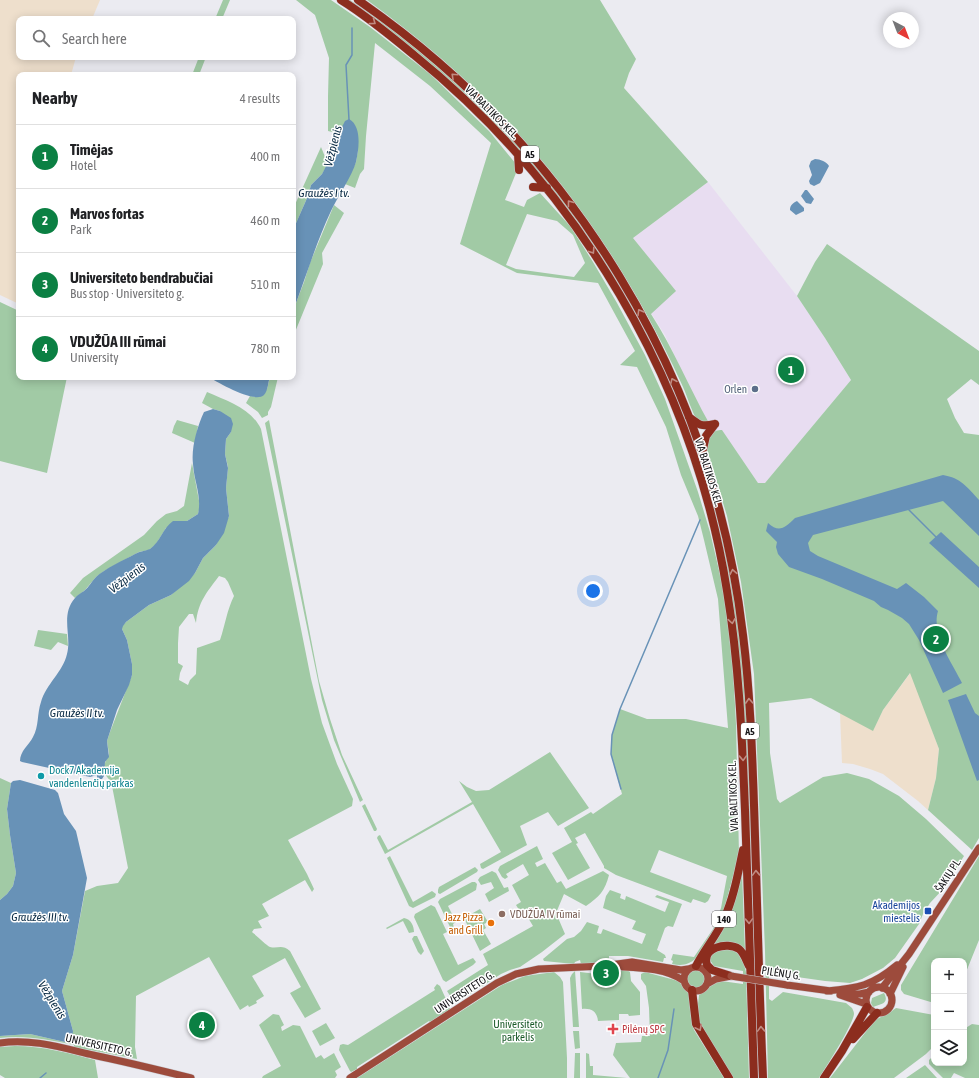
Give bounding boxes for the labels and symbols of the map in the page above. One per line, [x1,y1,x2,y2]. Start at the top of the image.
north arrow [883,12,919,48]
one-way arrow [369,17,376,25]
one-way arrow [451,74,459,81]
street label: VIA BALTIKOS KEL. [463,83,521,141]
water label: Vėžpienis [321,124,345,168]
road number: A5 [521,146,539,162]
water label: Graužės I tv. [298,186,350,200]
one-way arrow [568,200,575,207]
one-way arrow [587,247,595,254]
one-way arrow [638,309,645,316]
pin: 1 [778,355,804,385]
one-way arrow [670,378,678,385]
place label: Orlen [724,383,747,395]
marker: Orlen [750,384,760,394]
street label: VIA BALTIKOS KEL. [693,437,725,508]
water label: Vėžpienis [106,560,148,596]
one-way arrow [729,569,737,575]
your location [583,581,603,601]
one-way arrow [727,618,736,624]
pin: 2 [923,624,949,654]
one-way arrow [744,698,753,704]
water label: Graužės II tv. [50,706,104,720]
road number: A5 [741,723,759,739]
one-way arrow [738,755,747,761]
street label: VIA BALTIKOS KEL. [726,761,740,831]
place label: Dock7 Akademija vandenlenčių parkas [49,764,133,789]
marker: Dock7 Akademija vandenlenčių parkas [36,771,46,781]
street label: ŠAKIŲ PL. [933,856,963,894]
one-way arrow [752,870,760,876]
place label: Akademijos miestelis [872,899,920,924]
marker: Akademijos miestelis [923,906,933,916]
place label: VDUŽŪA IV rūmai [510,908,580,920]
marker: VDUŽŪA IV rūmai [497,909,507,919]
water label: Graužės III tv. [11,910,69,924]
place label: Jazz Pizza and Grill [444,911,483,936]
road number: 140 [712,911,736,927]
marker: Jazz Pizza and Grill [486,918,496,928]
one-way arrow [744,918,753,924]
pin: 3 [593,958,619,988]
street label: PILĖNŲ G. [761,964,801,982]
street label: UNIVERSITETO G. [432,968,496,1016]
water label: Vėžpienis [35,978,69,1022]
pin: 4 [189,1010,215,1040]
park label: Universiteto parkelis [493,1018,543,1043]
marker: Pilėnų SPC [607,1023,619,1035]
place label: Pilėnų SPC [622,1023,665,1035]
one-way arrow [694,1024,702,1031]
one-way arrow [757,1026,766,1032]
street label: UNIVERSITETO G. [64,1031,134,1059]

